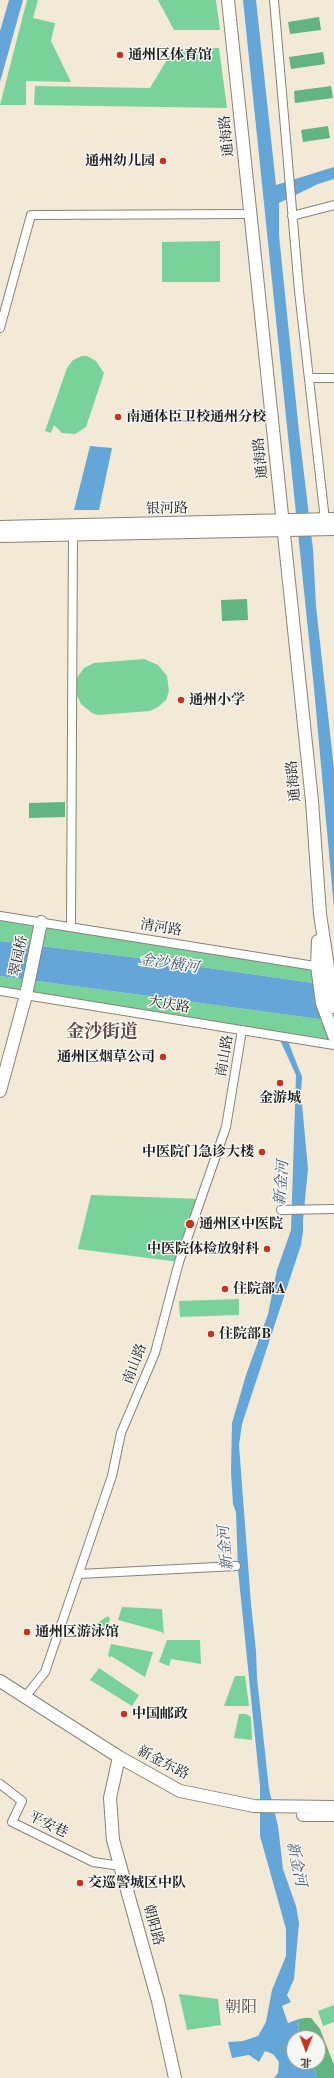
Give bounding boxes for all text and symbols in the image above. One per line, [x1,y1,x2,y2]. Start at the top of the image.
place label: 通州区体育馆 [128,47,212,63]
marker: 通州区体育馆 [115,50,125,60]
street label: 通海路 [216,114,238,158]
place label: 通州幼儿园 [85,153,155,169]
marker: 通州幼儿园 [158,156,168,166]
place label: 南通体臣卫校通州分校 [126,409,266,425]
marker: 南通体臣卫校通州分校 [113,412,123,422]
street label: 通海路 [250,436,272,480]
street label: 银河路 [146,500,188,518]
place label: 通州小学 [189,692,245,708]
marker: 通州小学 [176,695,186,705]
street label: 通海路 [283,759,305,803]
street label: 清河路 [139,916,183,940]
street label: 翠园桥 [6,934,32,978]
water label: 金沙横河 [138,951,200,977]
street label: 大庆路 [147,993,191,1017]
district label: 金沙街道 [66,1021,138,1043]
street label: 南山路 [213,1034,237,1078]
place label: 通州区烟草公司 [57,1049,155,1065]
marker: 通州区烟草公司 [158,1052,168,1062]
marker: 金游城 [275,1078,285,1088]
place label: 金游城 [259,1090,301,1106]
place label: 中医院门急诊大楼 [142,1144,254,1160]
marker: 中医院门急诊大楼 [257,1147,267,1157]
water label: 新金河 [271,1160,293,1206]
place label: 通州区中医院 [199,1216,283,1232]
marker: 通州区中医院 [184,1218,196,1230]
place label: 中医院体检放射科 [147,1241,259,1257]
marker: 中医院体检放射科 [262,1244,272,1254]
place label: 住院部A [233,1281,286,1297]
marker: 住院部A [220,1284,230,1294]
place label: 住院部B [219,1326,271,1342]
marker: 住院部B [206,1329,216,1339]
street label: 南山路 [120,1341,150,1387]
water label: 新金河 [215,1525,237,1571]
place label: 通州区游泳馆 [35,1624,119,1640]
marker: 通州区游泳馆 [22,1627,32,1637]
place label: 中国邮政 [132,1706,188,1722]
marker: 中国邮政 [119,1709,129,1719]
street label: 新金东路 [134,1743,192,1783]
street label: 平安巷 [25,1808,71,1842]
water label: 新金河 [283,1840,309,1888]
place label: 交巡警城区中队 [88,1875,186,1891]
marker: 交巡警城区中队 [75,1878,85,1888]
street label: 朝阳路 [139,1903,167,1947]
district label: 朝阳 [225,1998,257,2018]
north arrow [286,2030,326,2070]
text: 北 [300,2056,311,2067]

